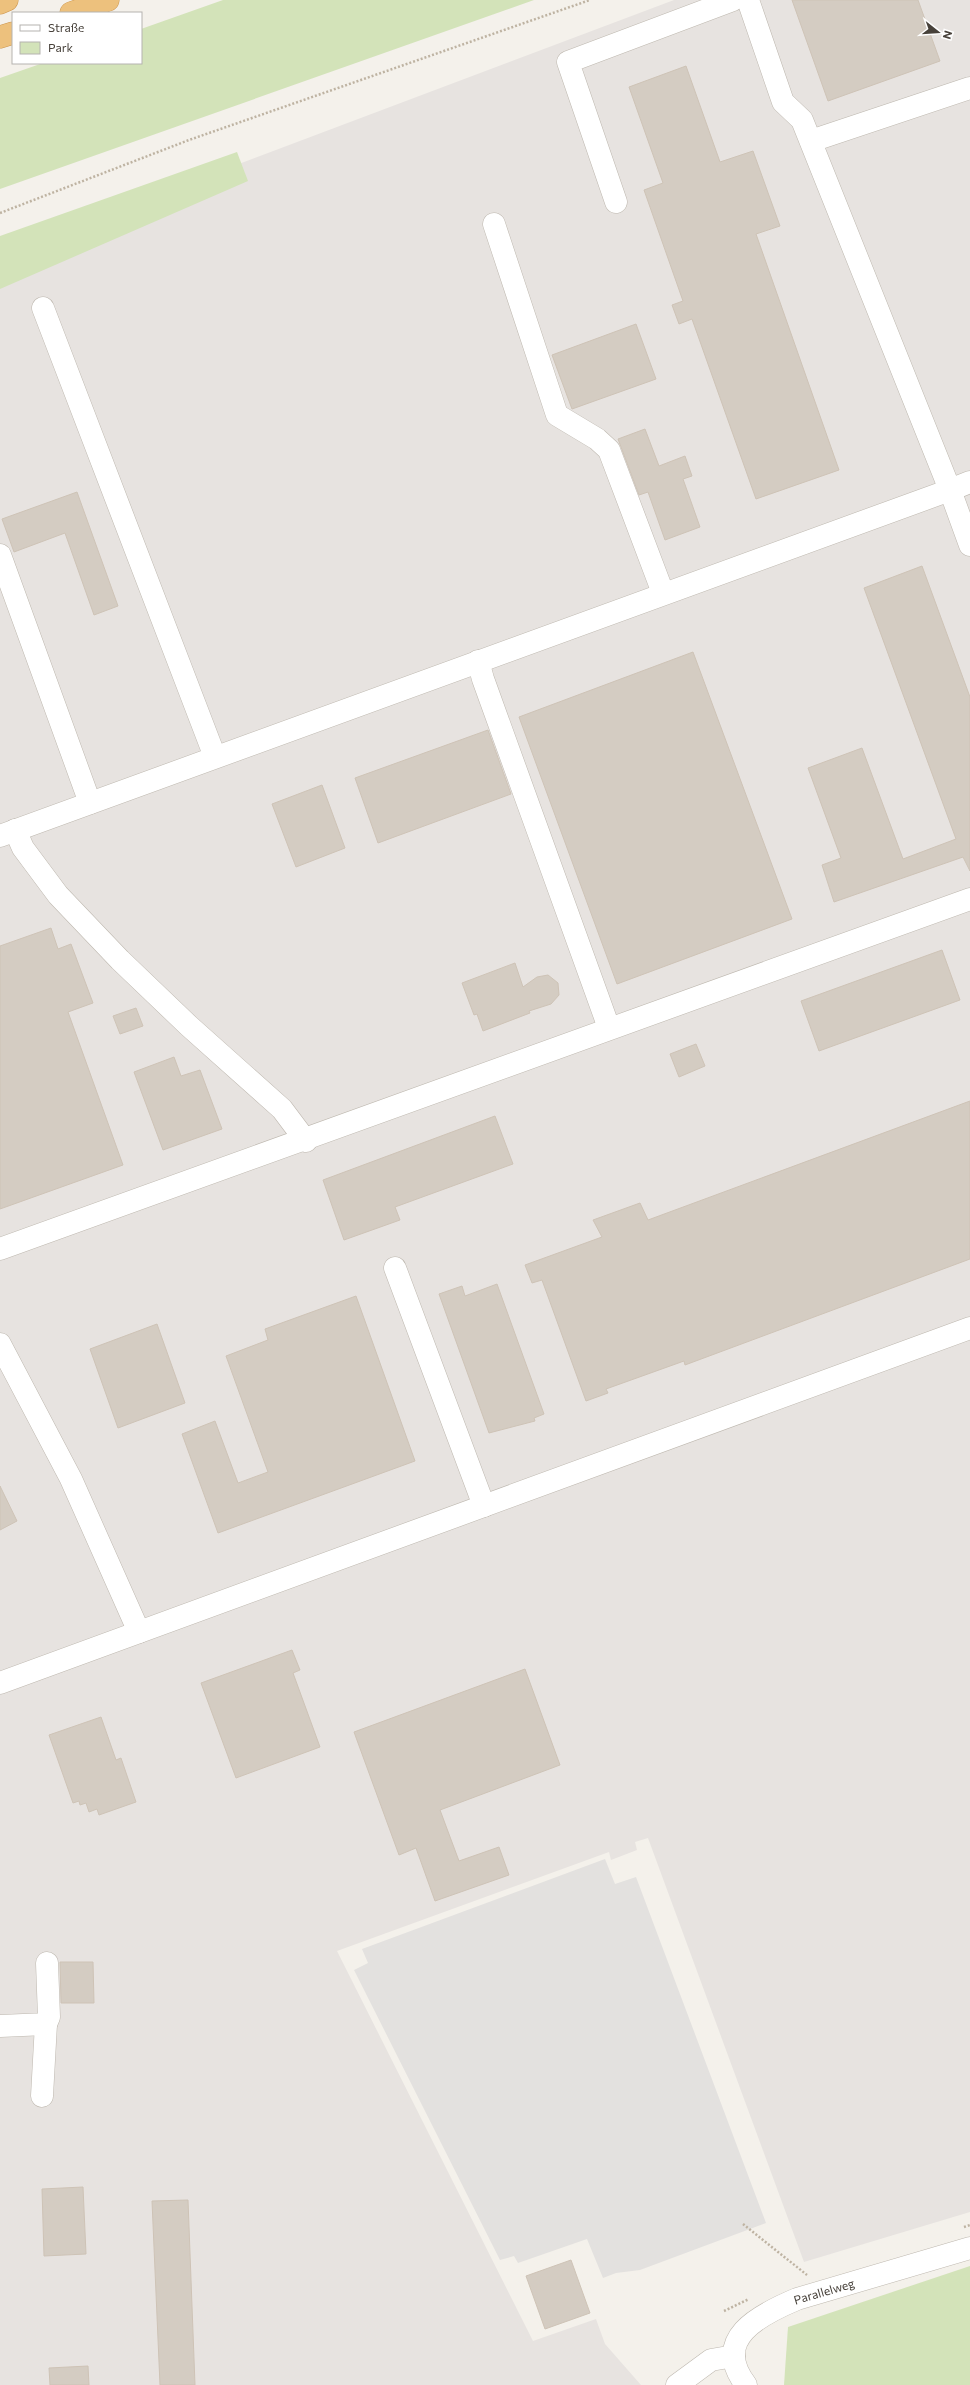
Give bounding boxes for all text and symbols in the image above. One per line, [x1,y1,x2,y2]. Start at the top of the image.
legend [12,12,142,64]
north arrow [918,12,958,52]
text: Straße [48,20,84,34]
text: N [941,29,955,41]
text: Park [48,40,74,54]
street label: Parallelweg [792,2275,856,2307]

